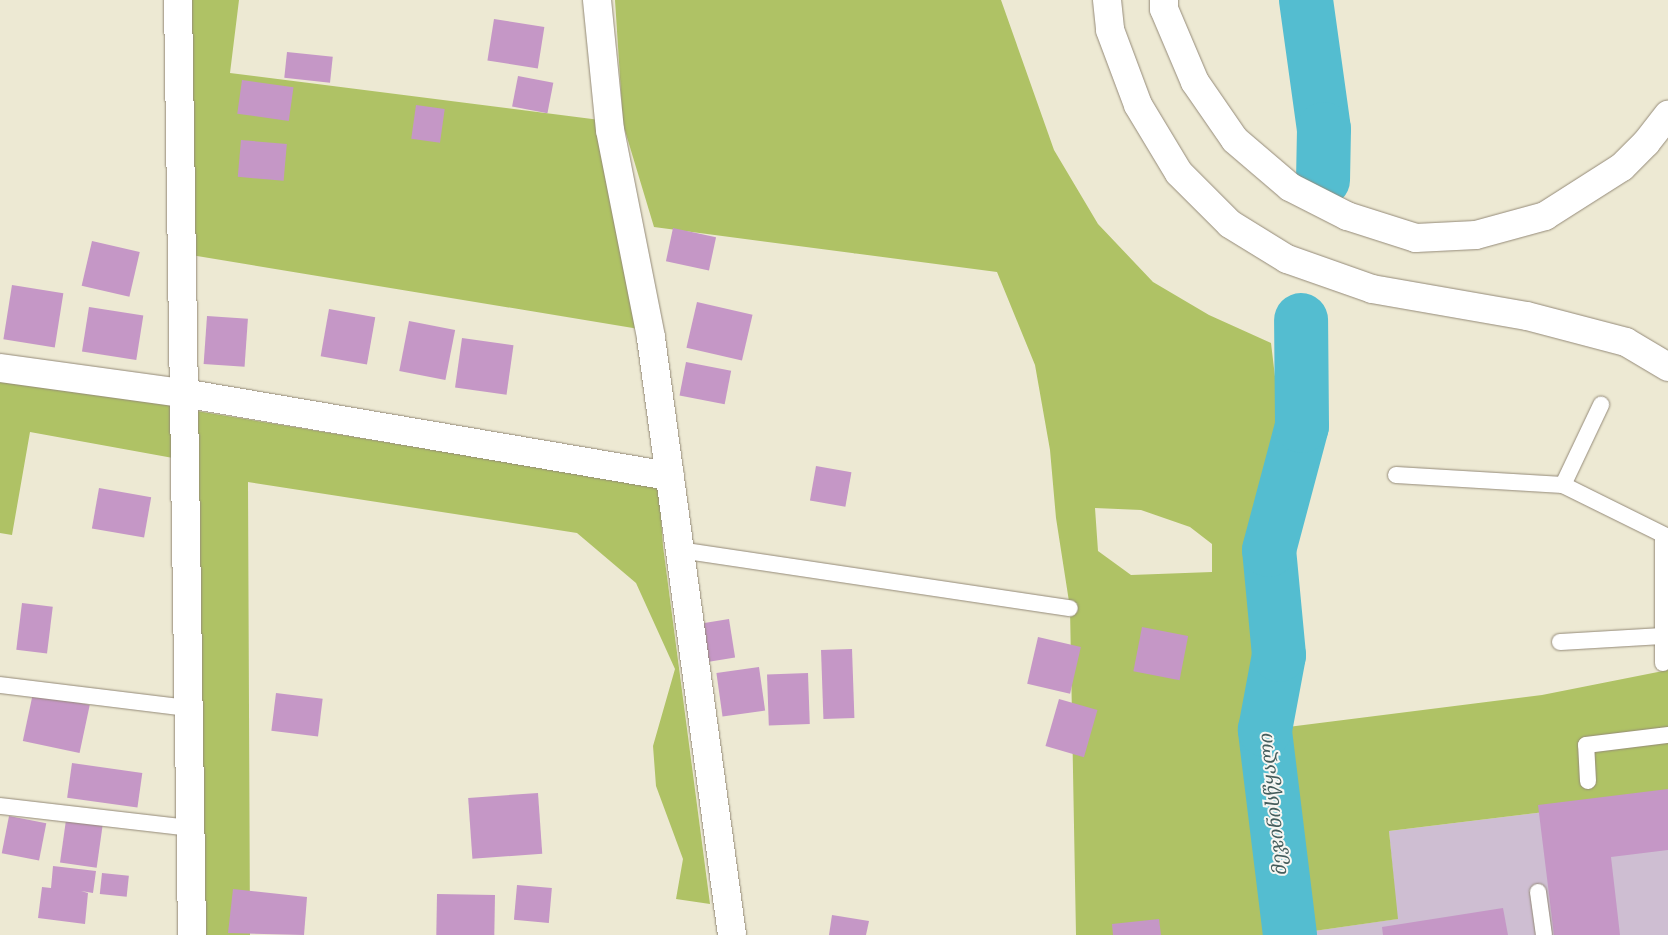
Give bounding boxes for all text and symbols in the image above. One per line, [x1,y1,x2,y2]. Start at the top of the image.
water label: მეჯინისწყალი [1256,733,1294,877]

